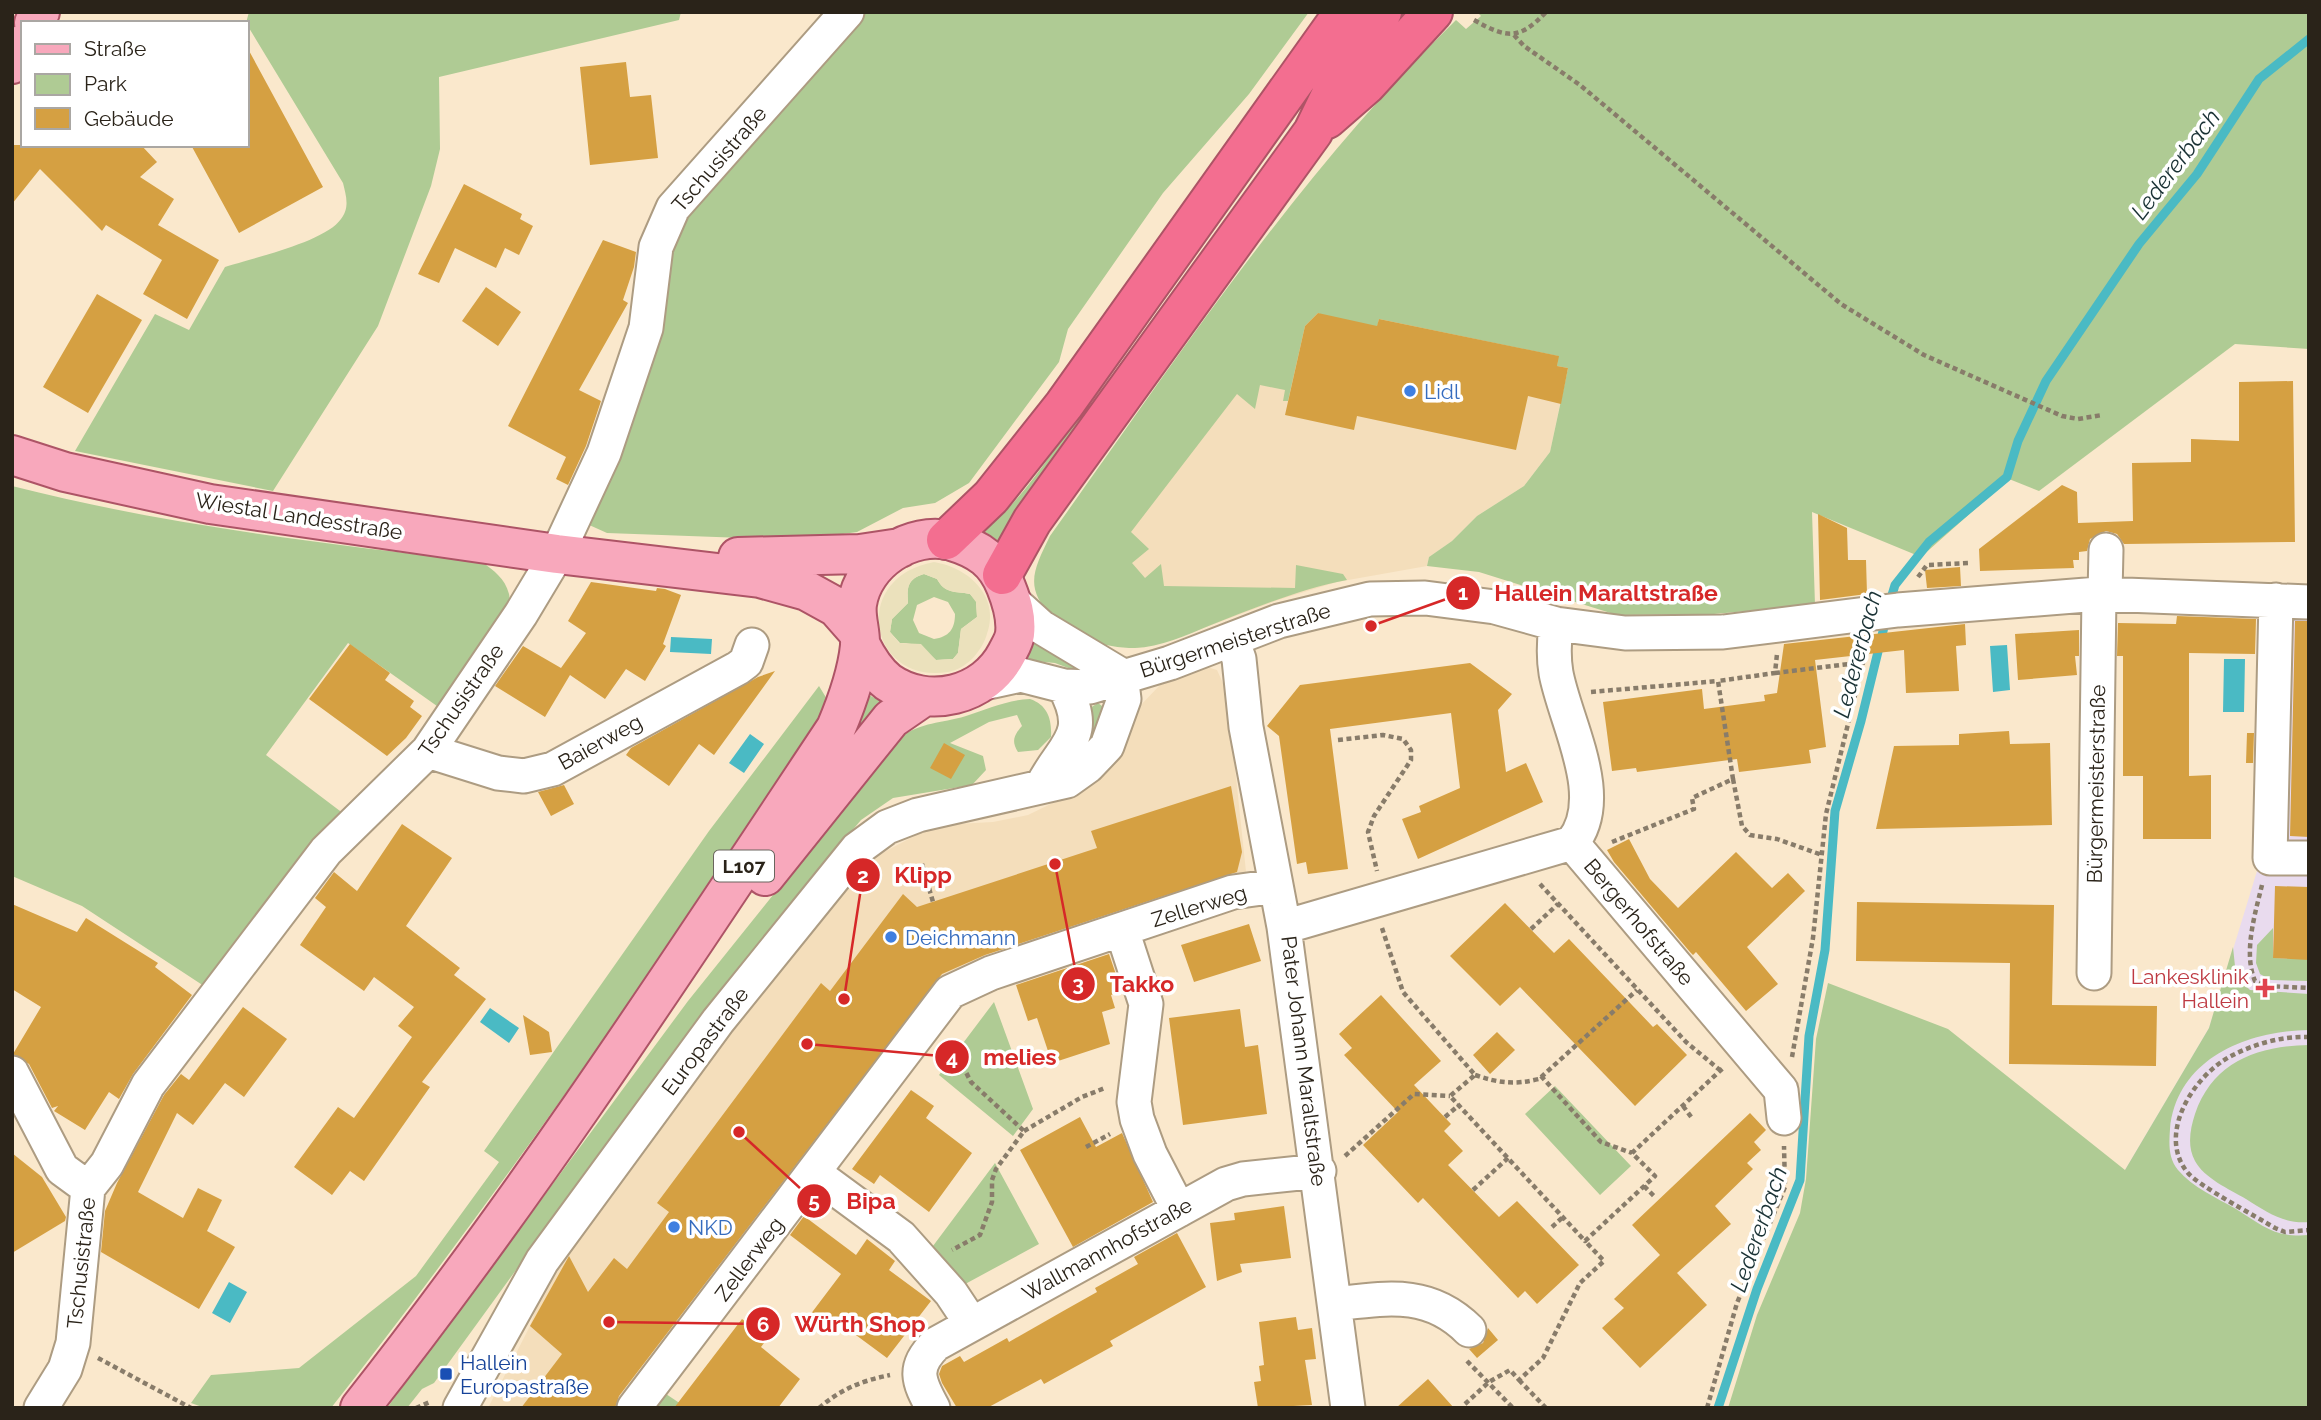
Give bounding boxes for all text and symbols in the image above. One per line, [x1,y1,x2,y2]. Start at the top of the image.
legend [21,21,248,147]
text: Straße [84,36,146,61]
text: Park [84,71,127,96]
street label: Tschusistraße [666,101,772,217]
water label: Ledererbach [2125,104,2225,224]
text: Gebäude [84,106,174,131]
place label: Lidl [1424,379,1460,404]
marker: Lidl [1402,383,1418,399]
street label: Wiestal Landesstraße [194,487,404,545]
callout: Hallein Maraltstraße [1445,571,1732,615]
text: Hallein Maraltstraße [1494,579,1718,606]
text: 1 [1458,580,1468,605]
water label: Ledererbach [1827,587,1887,721]
street label: Bürgermeisterstraße [1137,597,1333,683]
street label: Tschusistraße [413,639,509,761]
street label: Bürgermeisterstraße [2082,684,2110,884]
street label: Baierweg [554,709,646,775]
road number: L107 [714,850,774,881]
callout: Klipp [846,853,966,897]
street label: Bergerhofstraße [1579,854,1699,990]
text: Klipp [894,861,952,888]
text: 2 [857,863,869,888]
street label: Zellerweg [1148,880,1250,932]
place label: Deichmann [905,925,1016,950]
marker: Deichmann [883,929,899,945]
street label: Pater Johann Maraltstraße [1276,934,1332,1188]
callout: Takko [1060,962,1188,1006]
place label: Lankesklinik Hallein [2131,964,2249,1013]
text: Takko [1110,970,1174,997]
text: 3 [1072,971,1084,996]
marker: Lankesklinik Hallein [2255,978,2275,998]
street label: Europastraße [656,982,754,1100]
callout: melies [934,1035,1071,1079]
text: melies [983,1043,1057,1070]
text: 4 [946,1045,958,1070]
water label: Ledererbach [1724,1163,1792,1295]
callout: Bipa [797,1179,909,1223]
text: Bipa [846,1187,896,1214]
text: 5 [808,1188,820,1213]
street label: Wallmannhofstraße [1018,1192,1196,1306]
street label: Tschusistraße [62,1196,100,1330]
street label: Zellerweg [709,1212,789,1306]
place label: NKD [688,1215,733,1240]
marker: NKD [666,1219,682,1235]
callout: Würth Shop [745,1302,940,1346]
text: Würth Shop [794,1310,926,1337]
text: 6 [757,1312,769,1337]
place label: Hallein Europastraße [460,1350,589,1399]
marker: Hallein Europastraße [438,1366,454,1382]

